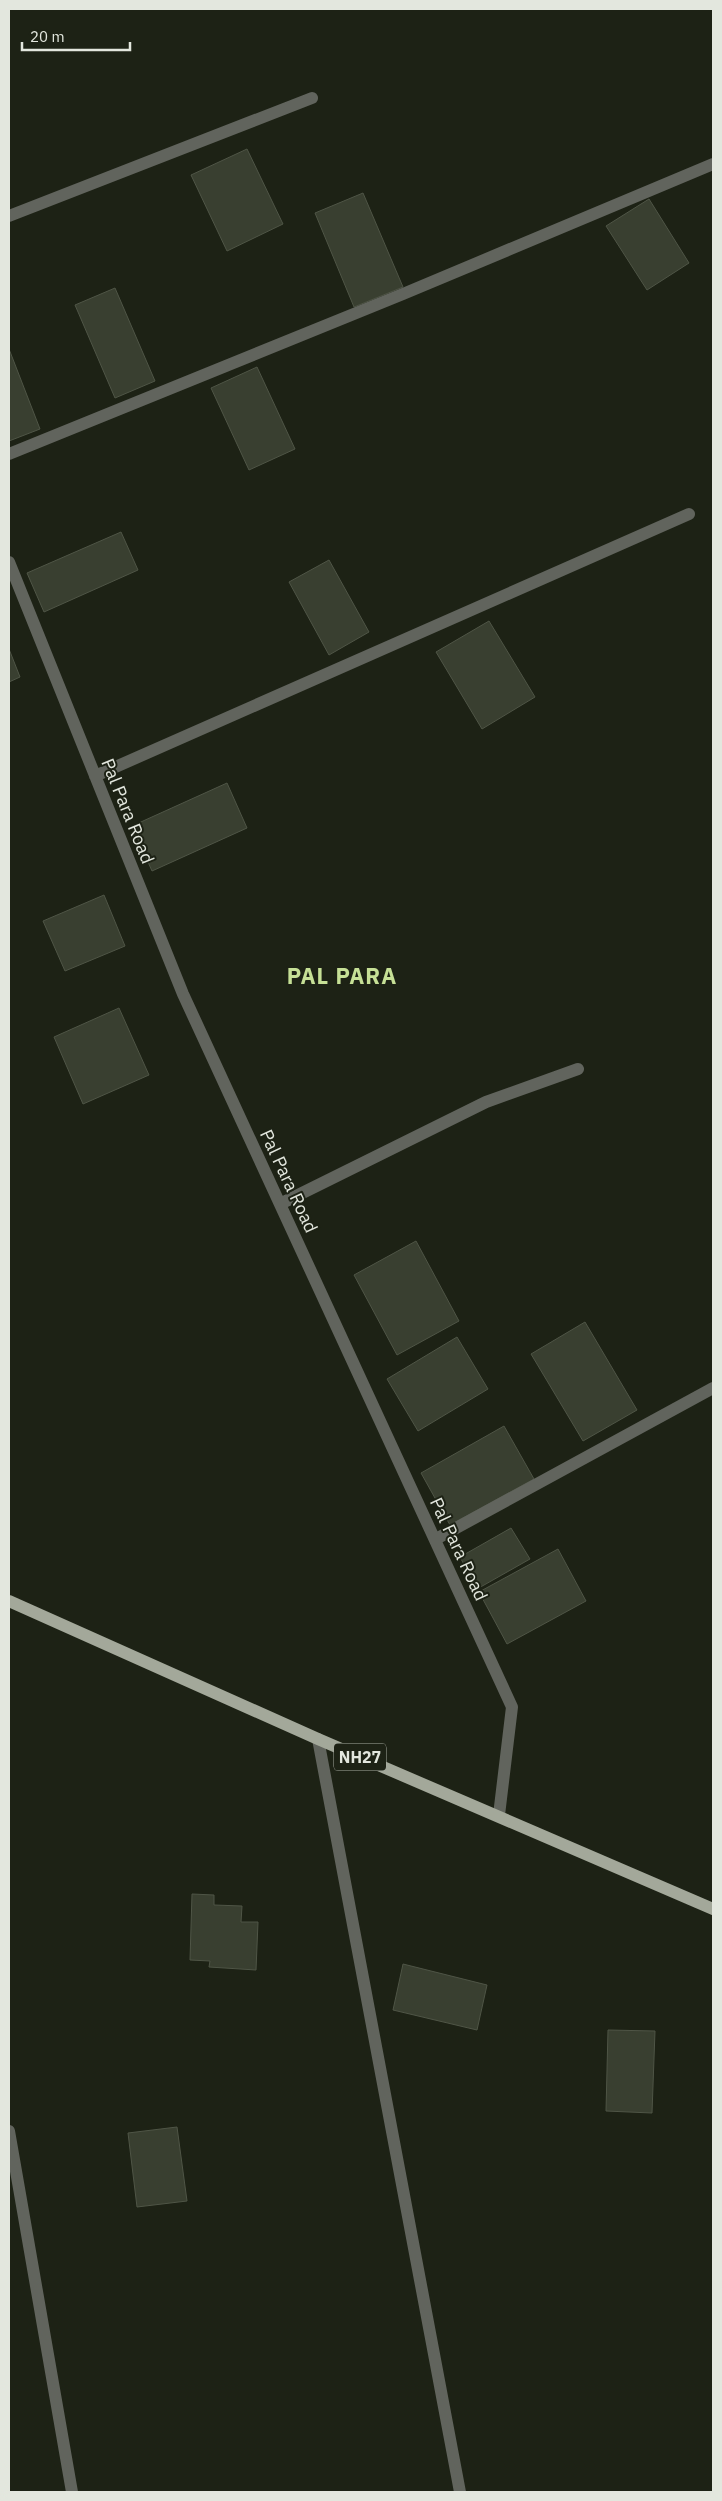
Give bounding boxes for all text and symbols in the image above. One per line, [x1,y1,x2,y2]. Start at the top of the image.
scale bar [22,20,130,52]
text: 20 m [30,27,65,46]
street label: Pal Para Road [96,755,160,867]
district label: PAL PARA [287,961,397,990]
street label: Pal Para Road [255,1126,323,1236]
street label: Pal Para Road [425,1494,493,1604]
road number: NH27 [334,1744,386,1770]

